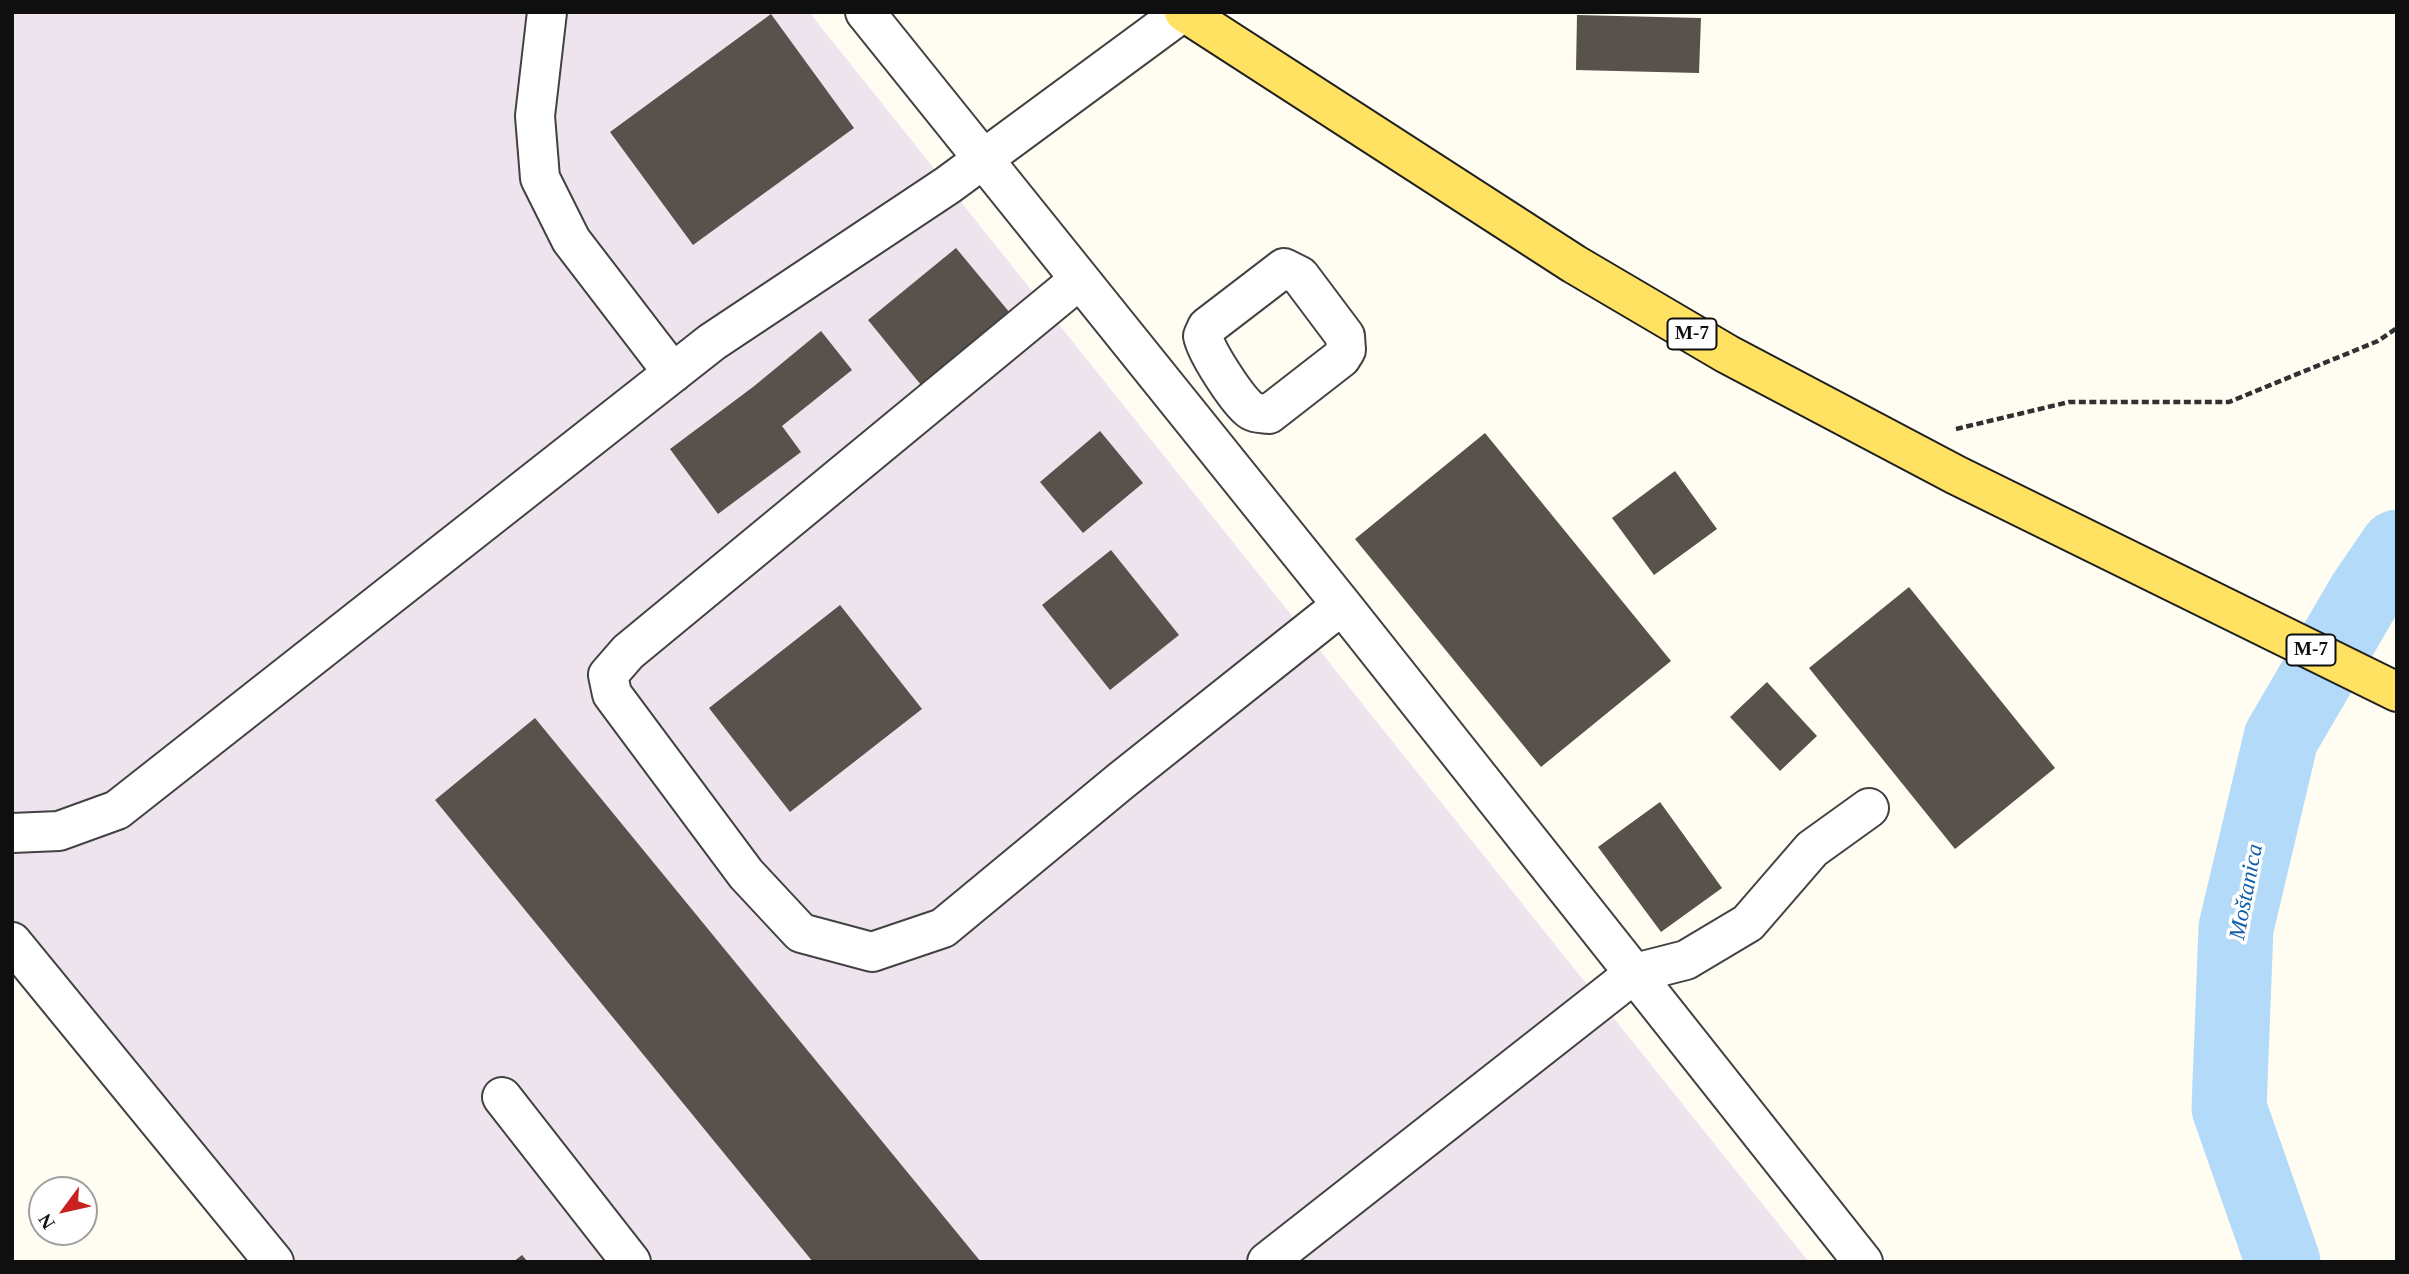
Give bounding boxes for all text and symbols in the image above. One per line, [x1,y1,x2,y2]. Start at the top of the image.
road number: M-7 [1668,318,1716,350]
road number: M-7 [2286,635,2336,666]
water label: Moštanica [2224,842,2270,942]
north arrow [28,1176,98,1246]
text: N [34,1210,59,1233]

